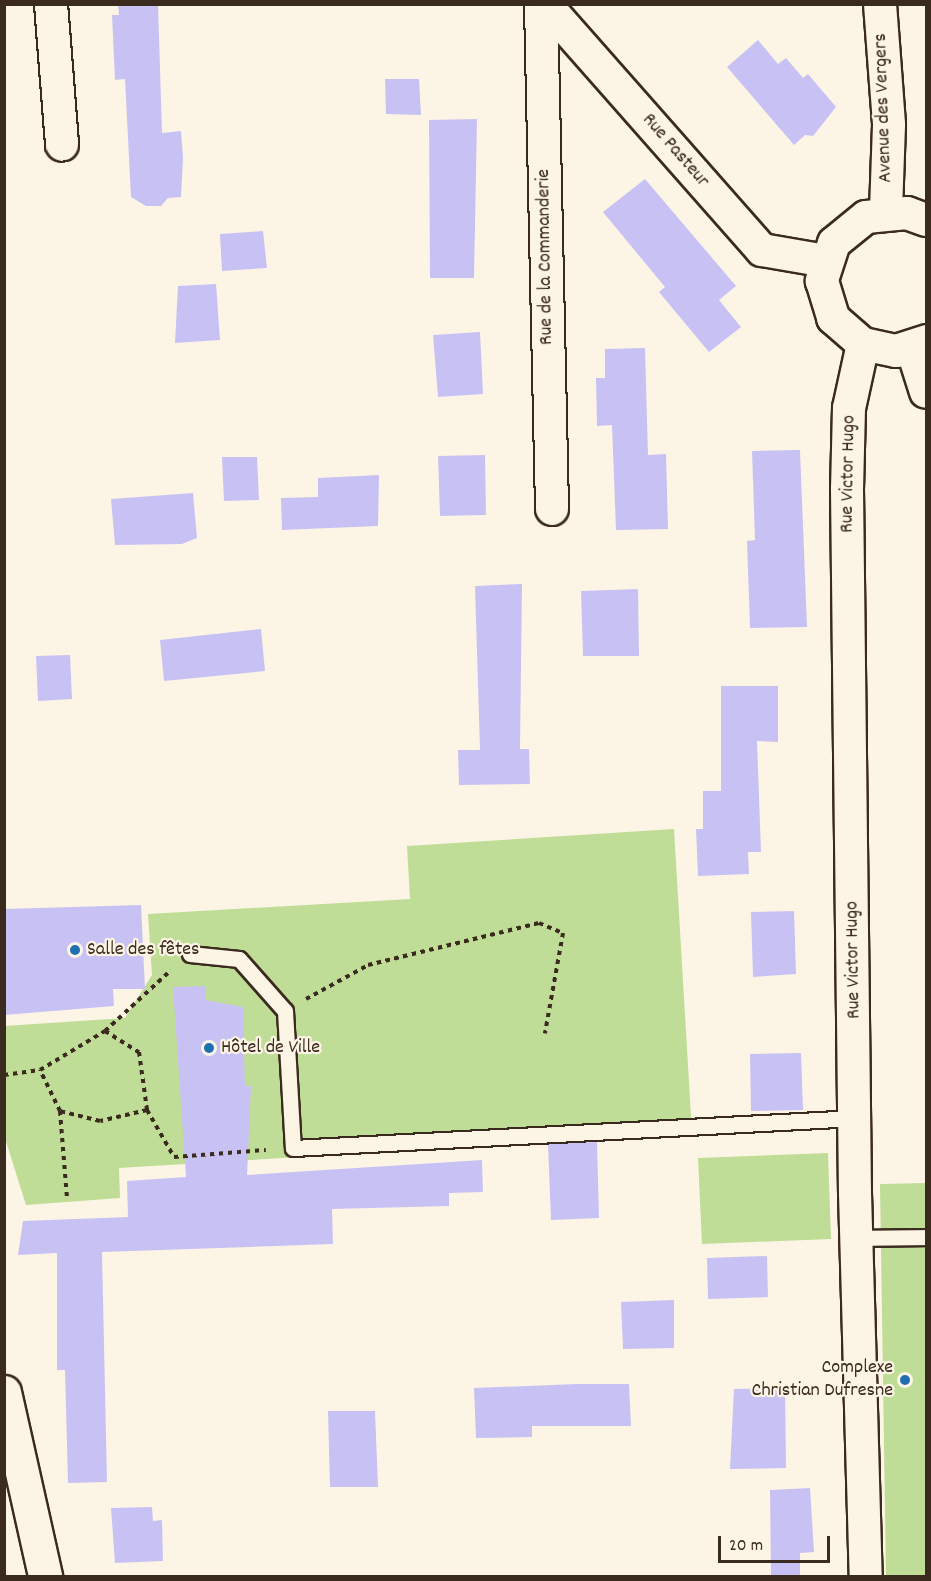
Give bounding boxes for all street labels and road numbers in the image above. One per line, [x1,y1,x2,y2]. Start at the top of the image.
street label: Avenue des Vergers [869,33,899,183]
street label: Rue Pasteur [636,109,714,193]
street label: Rue de la Commanderie [532,169,560,345]
street label: Rue Victor Hugo [836,415,862,533]
street label: Rue Victor Hugo [841,901,867,1019]

